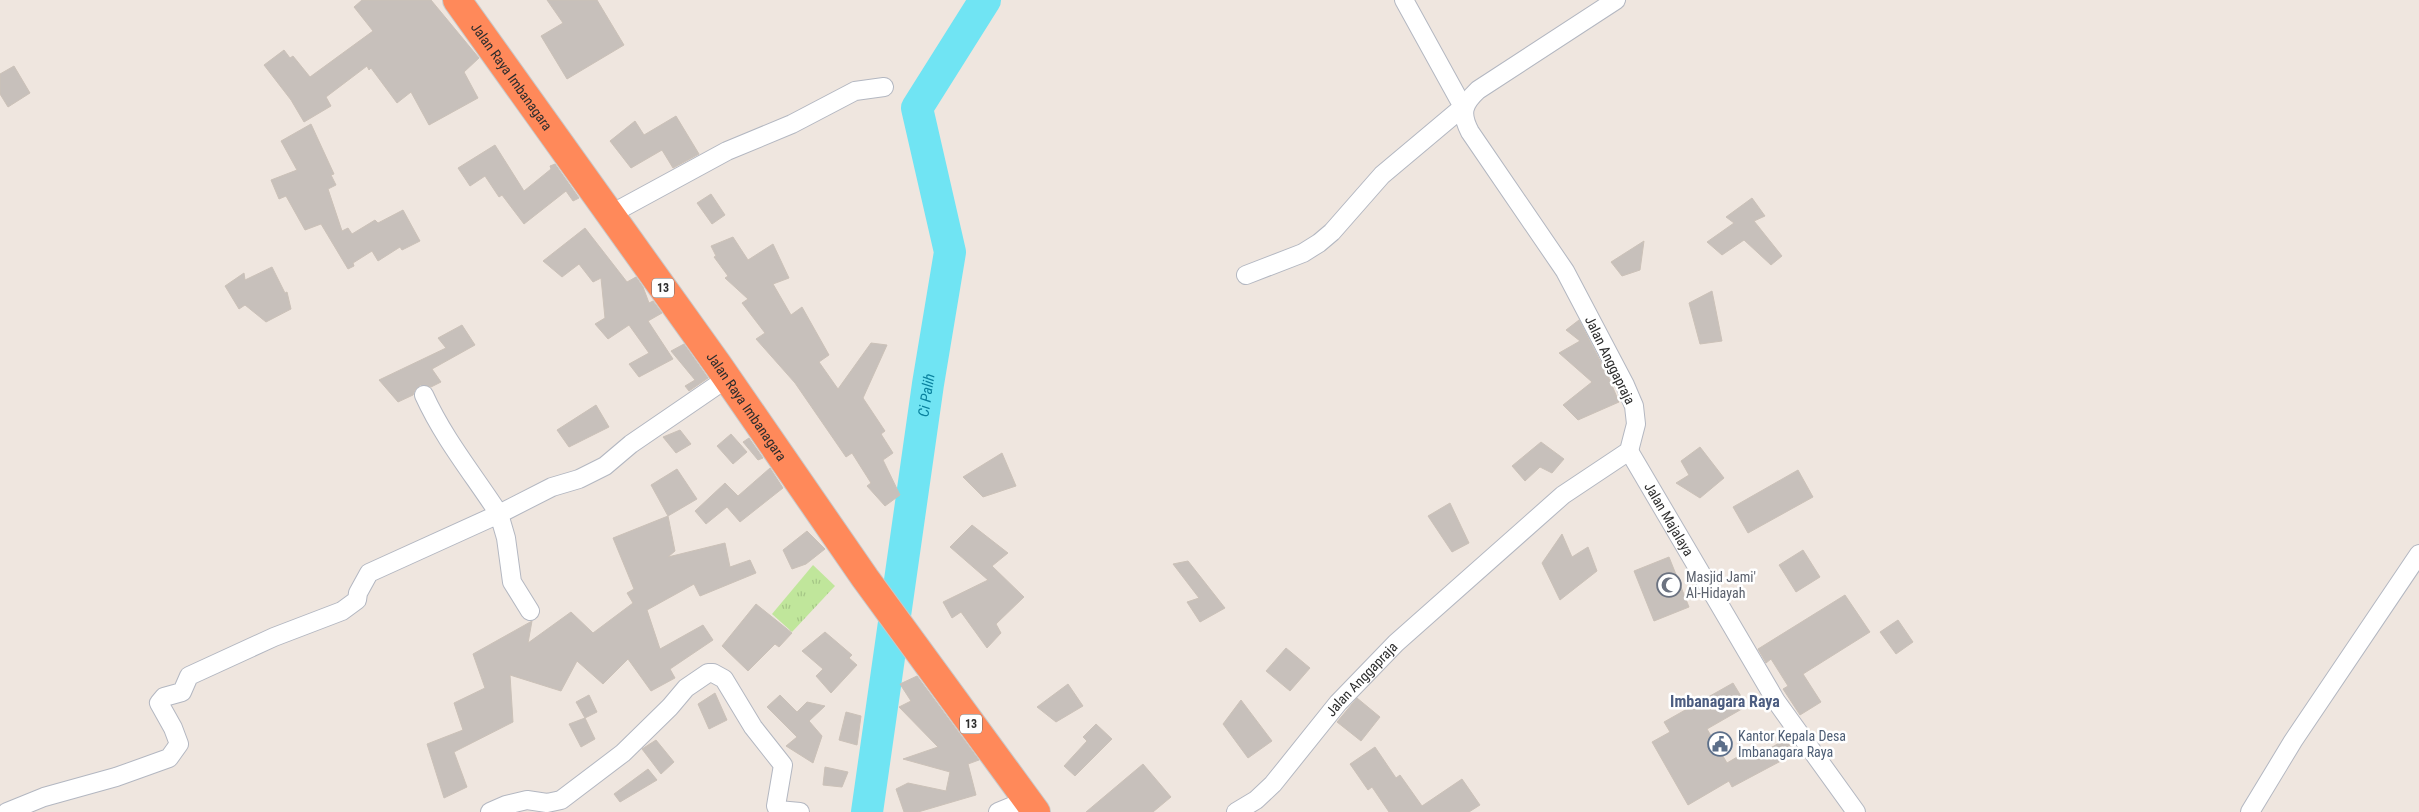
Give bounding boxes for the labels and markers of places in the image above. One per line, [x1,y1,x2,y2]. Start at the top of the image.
place label: Masjid Jami' Al-Hidayah [1686,569,1756,601]
mosque icon: Masjid Jami' Al-Hidayah [1656,572,1682,598]
place label: Kantor Kepala Desa Imbanagara Raya [1738,728,1846,760]
public building icon: Kantor Kepala Desa Imbanagara Raya [1707,731,1733,757]

